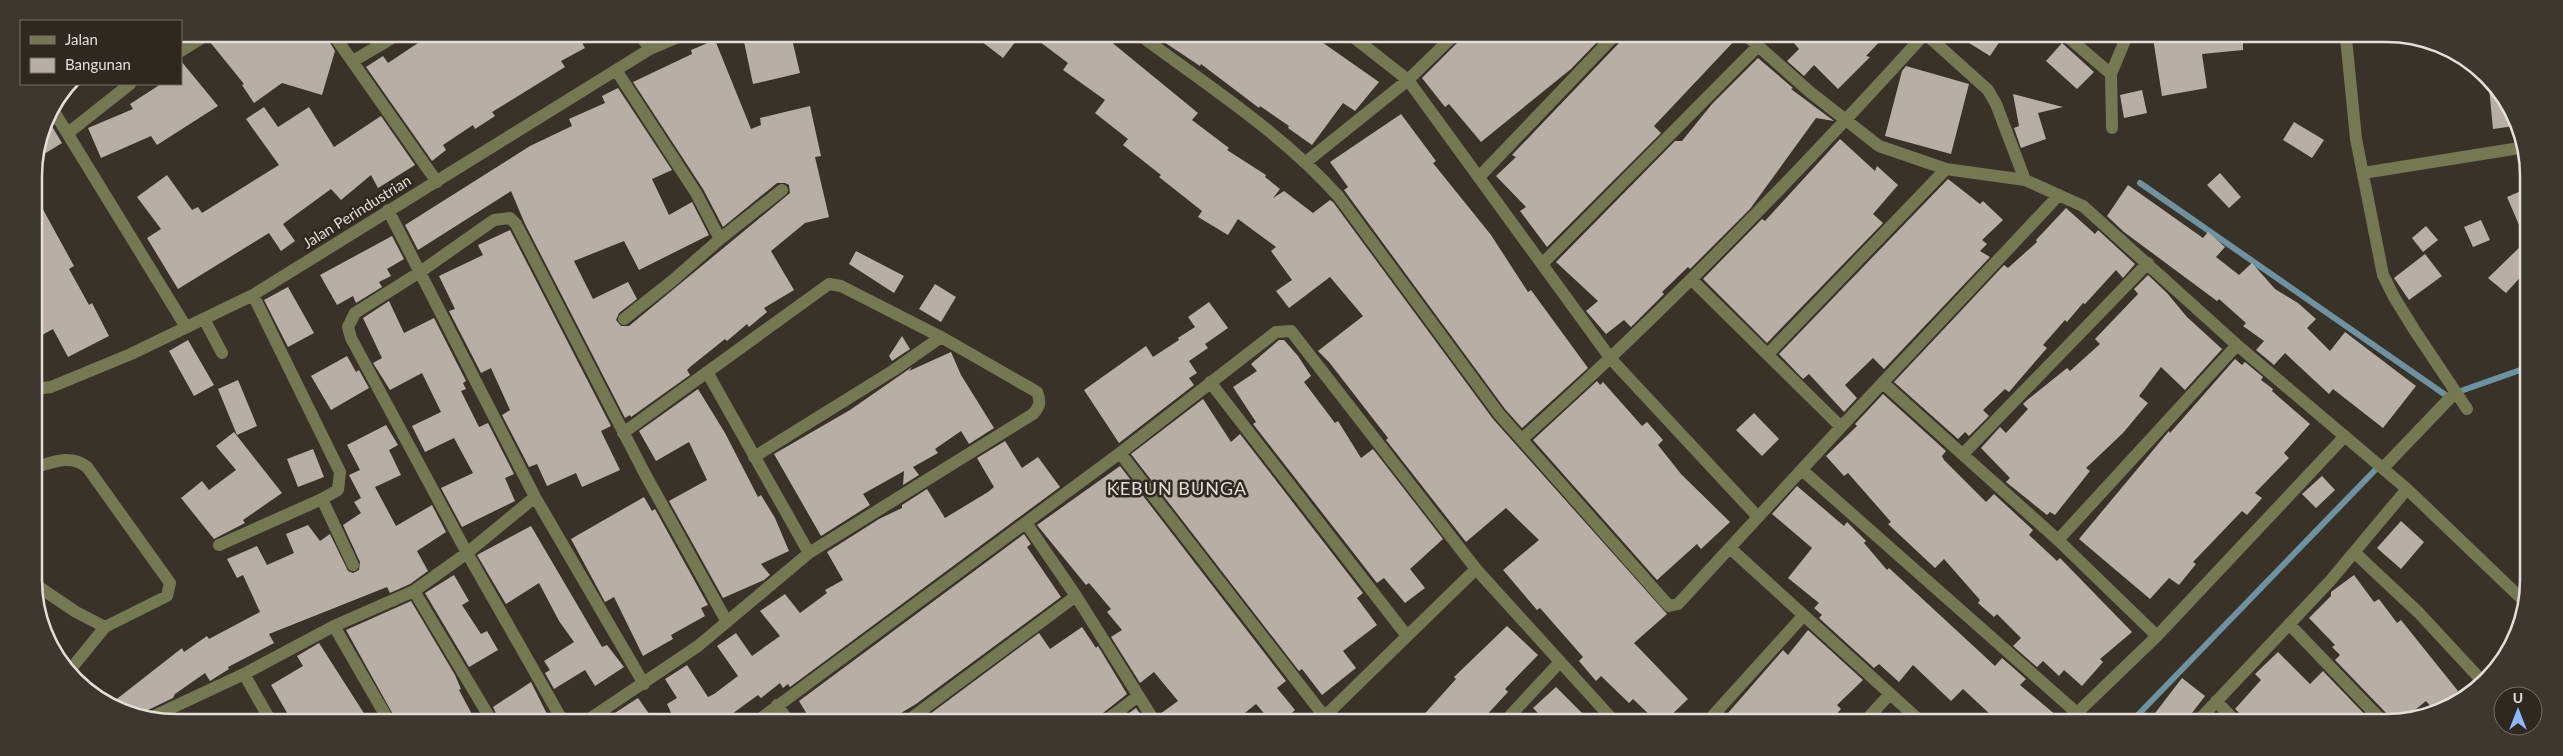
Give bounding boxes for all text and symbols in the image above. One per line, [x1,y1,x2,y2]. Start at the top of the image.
legend [20,20,182,85]
text: Jalan [65,30,98,48]
text: Bangunan [65,55,131,73]
street label: Jalan Perindustrian [299,171,414,252]
district label: KEBUN BUNGA [1107,477,1247,499]
north arrow [2493,686,2543,736]
text: U [2513,689,2523,706]

